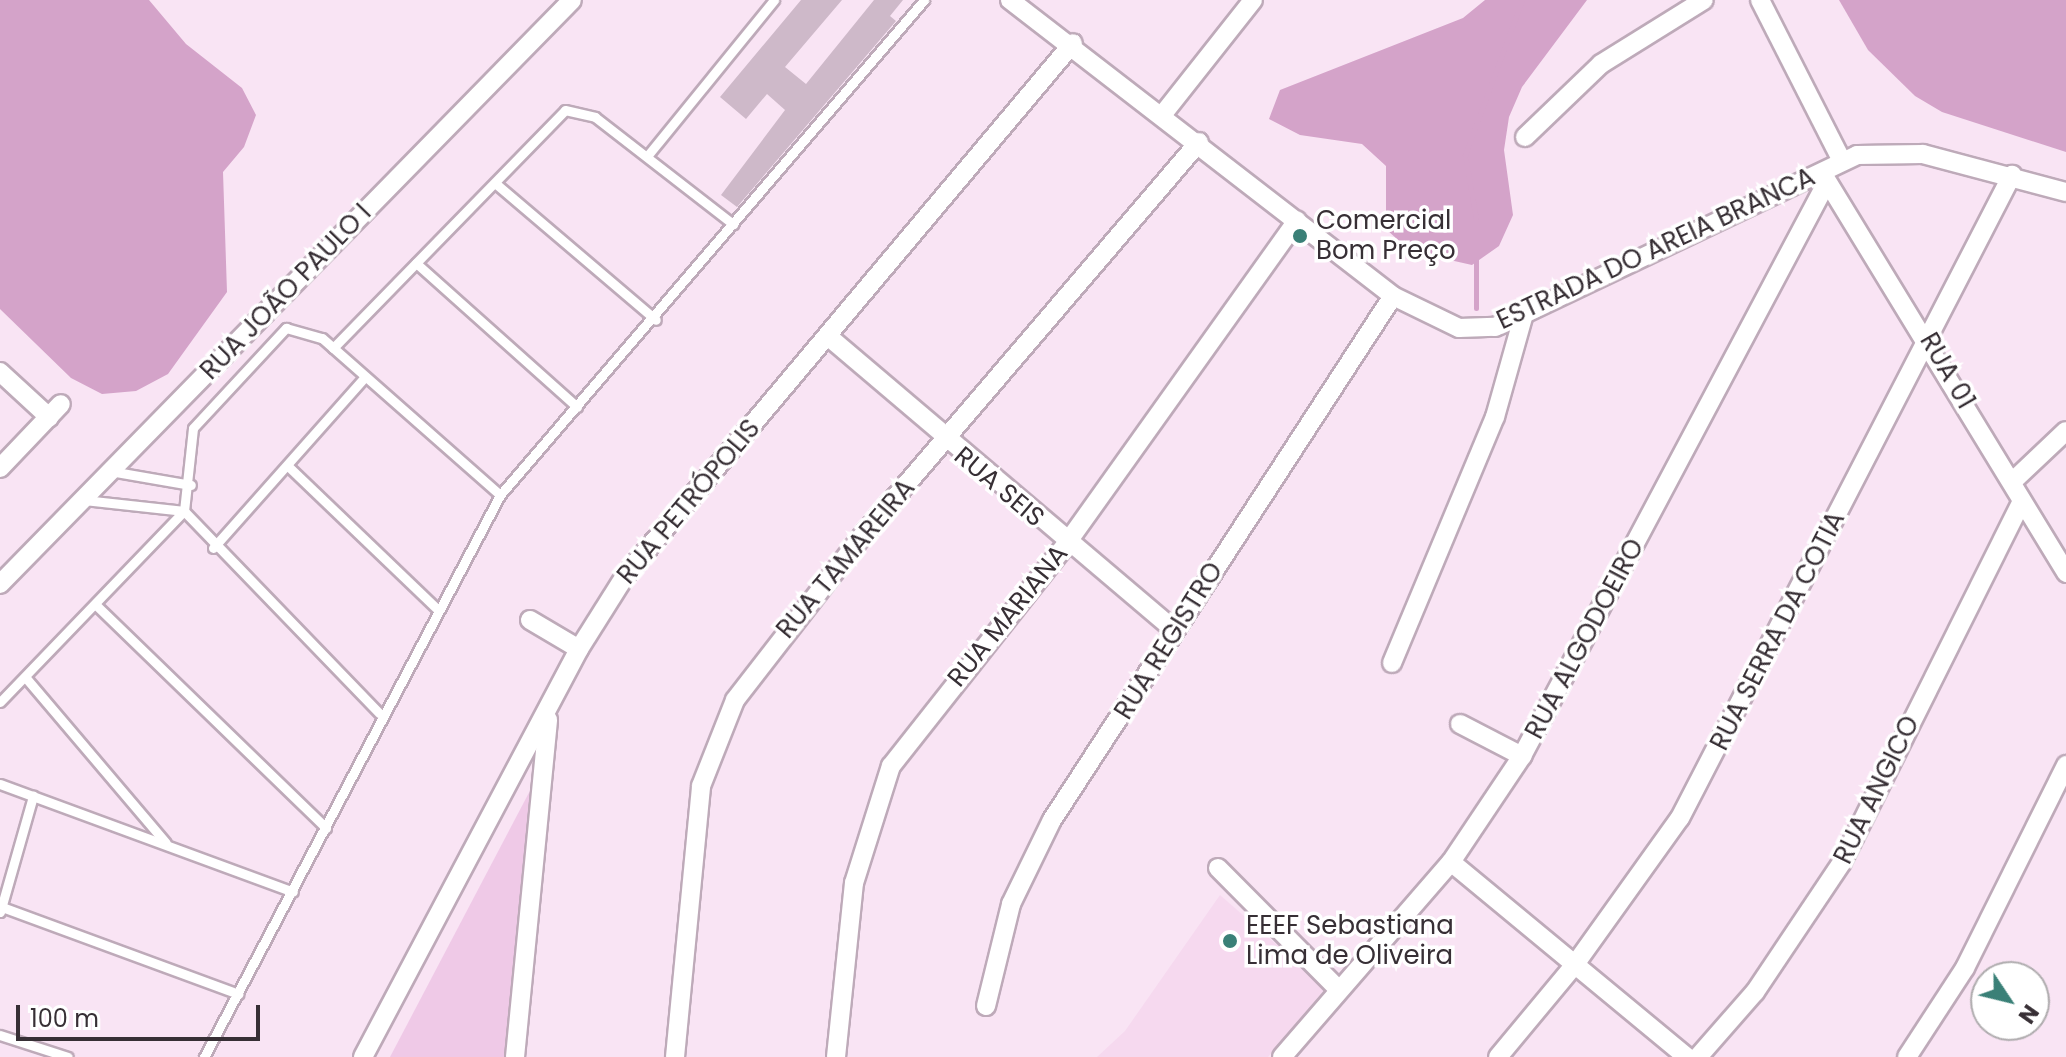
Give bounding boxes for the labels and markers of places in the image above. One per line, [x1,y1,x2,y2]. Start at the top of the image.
place label: Comercial Bom Preço [1316,205,1456,266]
marker: Comercial Bom Preço [1291,227,1309,245]
place label: EEEF Sebastiana Lima de Oliveira [1246,910,1454,972]
marker: EEEF Sebastiana Lima de Oliveira [1221,932,1239,950]

